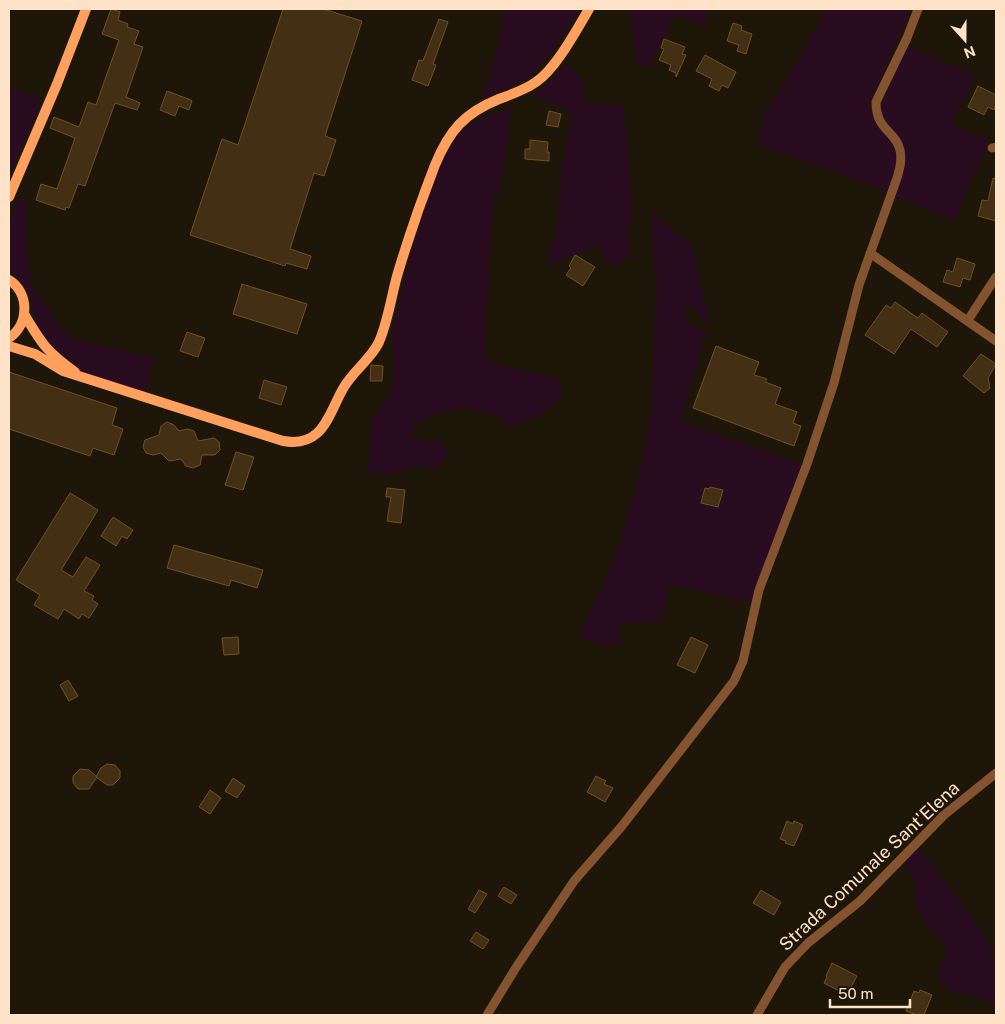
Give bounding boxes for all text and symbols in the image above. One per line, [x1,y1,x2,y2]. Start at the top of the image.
north arrow [940,15,990,65]
text: N [962,43,978,62]
street label: Strada Comunale Sant'Elena [775,777,963,955]
scale bar [830,976,910,1008]
text: 50 m [838,985,873,1002]

